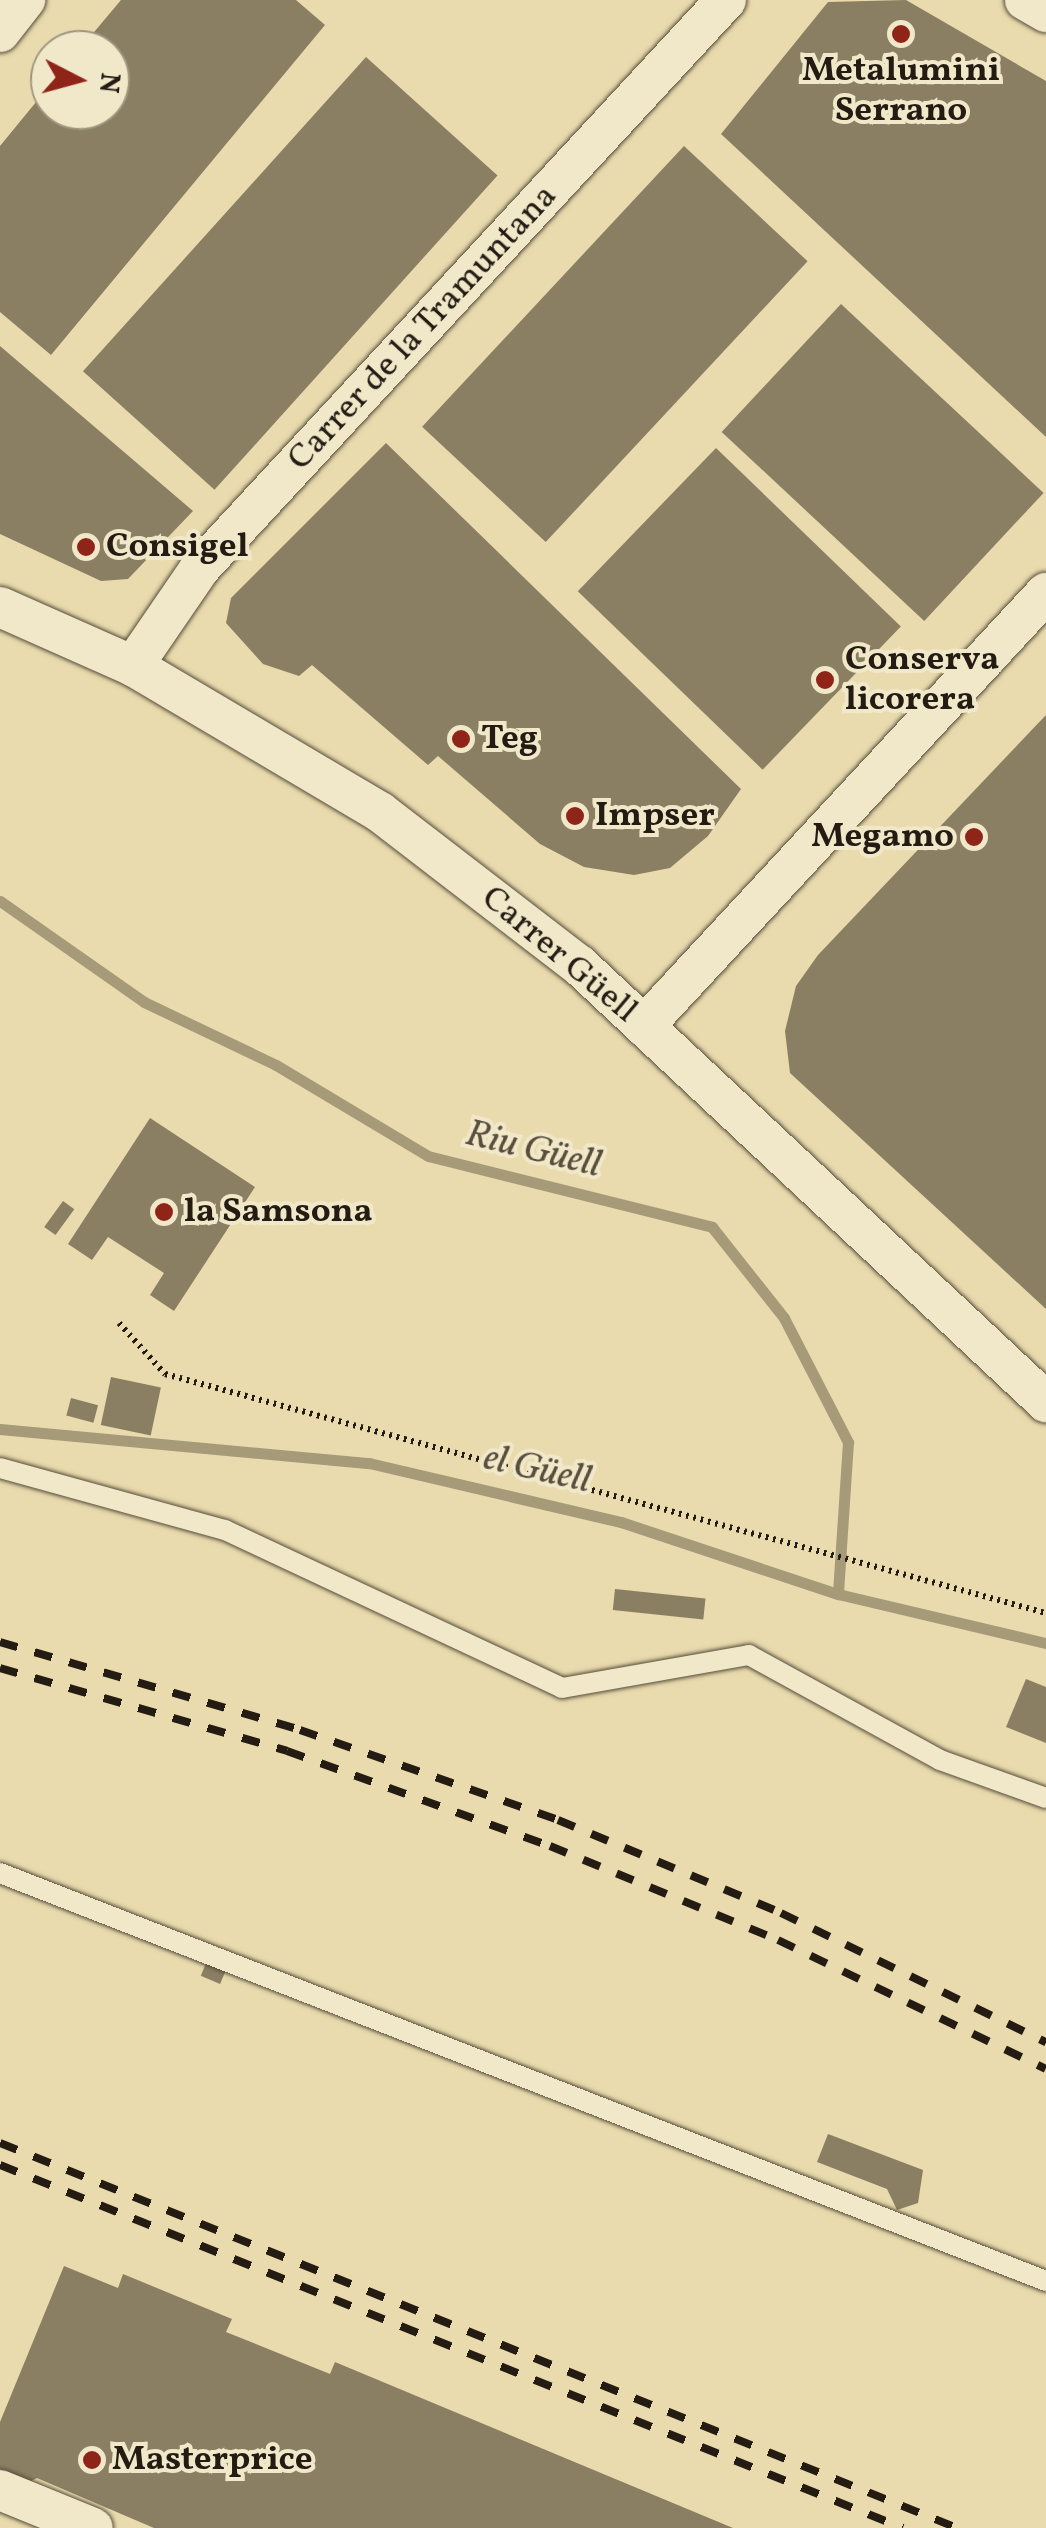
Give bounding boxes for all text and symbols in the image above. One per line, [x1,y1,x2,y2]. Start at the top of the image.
marker: Metalumini Serrano [890,23,912,45]
north arrow [30,30,130,130]
place label: Metalumini Serrano [802,50,1000,132]
text: N [88,71,129,95]
street label: Carrer de la Tramuntana [279,176,567,480]
place label: Consigel [106,526,249,568]
marker: Consigel [75,536,97,558]
place label: Conserva licorera [845,639,999,721]
marker: Conserva licorera [814,669,836,691]
place label: Teg [481,718,538,760]
marker: Teg [450,728,472,750]
place label: Impser [595,795,715,837]
marker: Impser [564,805,586,827]
place label: Megamo [811,816,954,858]
marker: Megamo [963,826,985,848]
street label: Carrer Güell [472,878,646,1032]
water label: Riu Güell [461,1112,605,1190]
place label: la Samsona [184,1191,373,1233]
marker: la Samsona [153,1201,175,1223]
water label: el Güell [479,1437,595,1505]
place label: Masterprice [112,2439,313,2481]
marker: Masterprice [81,2449,103,2471]

